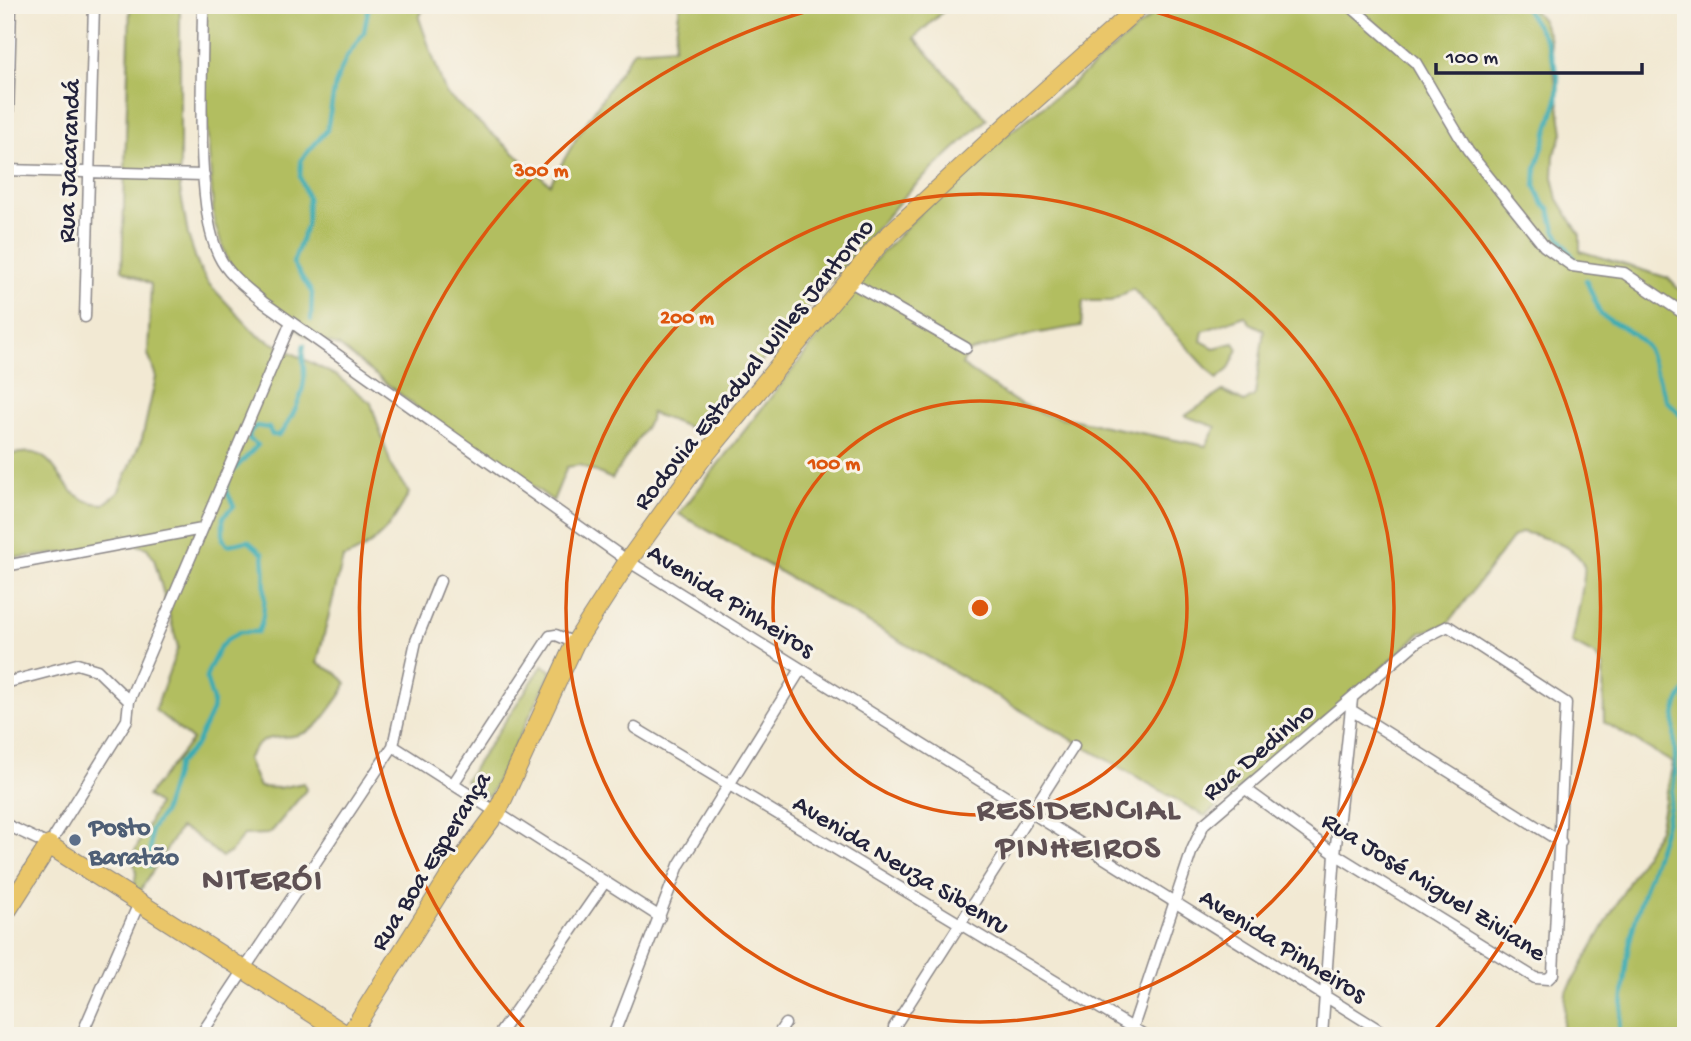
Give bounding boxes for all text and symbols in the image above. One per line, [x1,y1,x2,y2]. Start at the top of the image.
scale bar [1436,32,1642,76]
text: 100 m [1445,47,1498,72]
street label: Rua Jacarandá [53,77,90,243]
text: 300 m [513,160,568,185]
street label: Rodovia Estadual Willes Jantorno [628,214,883,518]
text: 200 m [660,307,714,332]
text: 100 m [807,453,860,478]
street label: Avenida Pinheiros [640,539,820,667]
centre of rings [968,596,992,620]
street label: Rua Dedinho [1197,697,1323,810]
street label: Rua Boa Esperança [365,766,501,958]
street label: Avenida Neuza Sibenru [786,790,1014,944]
district label: RESIDENCIAL PINHEIROS [976,793,1181,869]
street label: Rua José Miguel Ziviane [1315,807,1551,971]
place label: Posto Baratão [87,814,179,875]
marker: Posto Baratão [67,832,83,848]
district label: NITERÓI [202,863,324,901]
street label: Avenida Pinheiros [1192,884,1372,1012]

